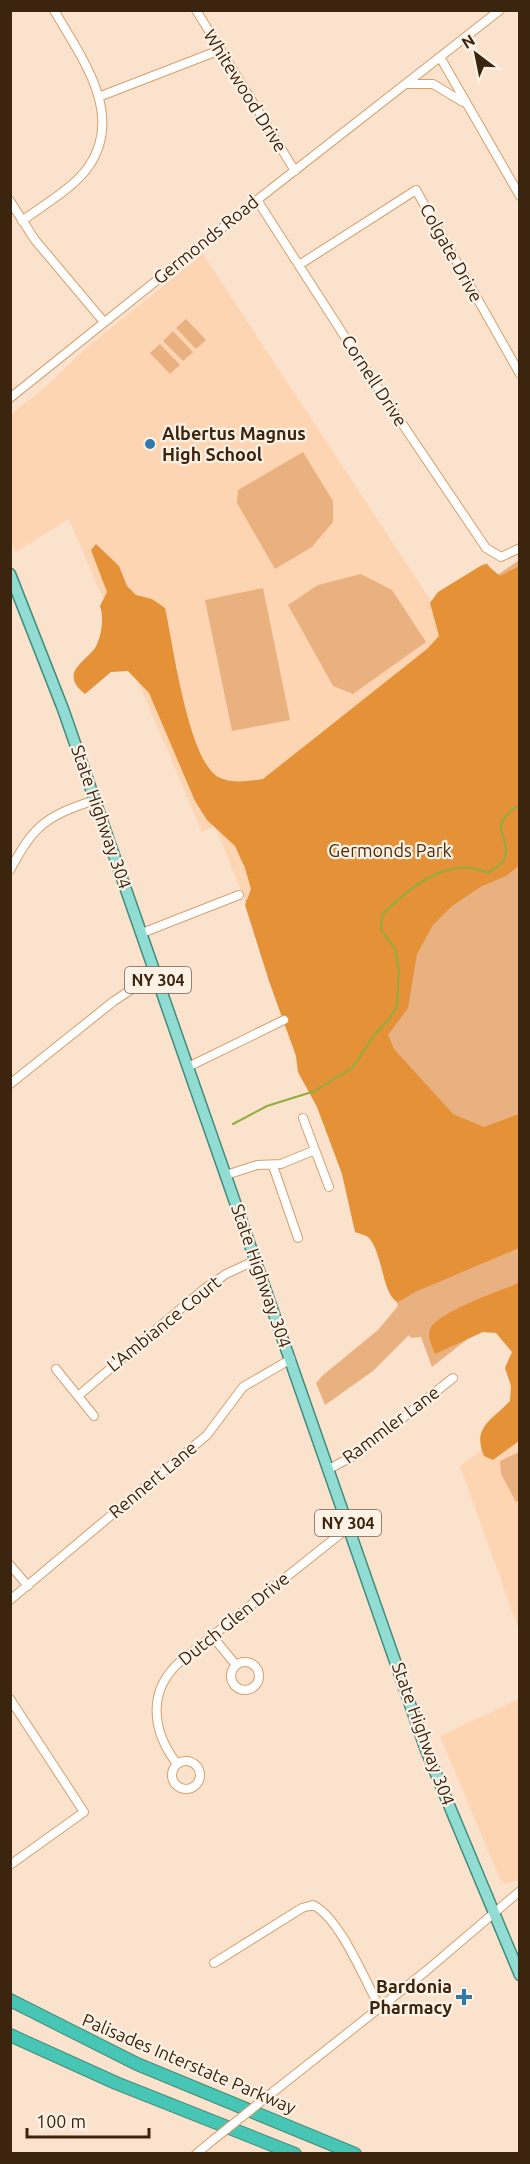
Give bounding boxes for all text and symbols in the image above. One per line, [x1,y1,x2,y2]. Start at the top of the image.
north arrow [446,24,506,84]
street label: Whitewood Drive [200,26,292,155]
text: N [458,30,478,52]
street label: Germonds Road [149,191,262,288]
street label: Colgate Drive [417,200,487,305]
street label: Cornell Drive [338,331,412,430]
place label: Albertus Magnus High School [162,423,306,464]
marker: Albertus Magnus High School [143,437,157,451]
street label: State Highway 304 [68,742,136,891]
park label: Germonds Park [328,840,452,860]
road number: NY 304 [125,967,191,993]
street label: State Highway 304 [228,1201,296,1350]
street label: L'Ambiance Court [103,1271,224,1375]
street label: Rammler Lane [338,1381,443,1467]
street label: Rennert Lane [104,1437,200,1522]
road number: NY 304 [315,1510,381,1536]
street label: Dutch Glen Drive [174,1568,293,1669]
street label: State Highway 304 [389,1659,459,1808]
place label: Bardonia Pharmacy [369,1976,452,2017]
marker: Bardonia Pharmacy [457,1990,471,2004]
street label: Palisades Interstate Parkway [80,2009,299,2117]
scale bar [27,2101,148,2139]
text: 100 m [36,2111,86,2131]

